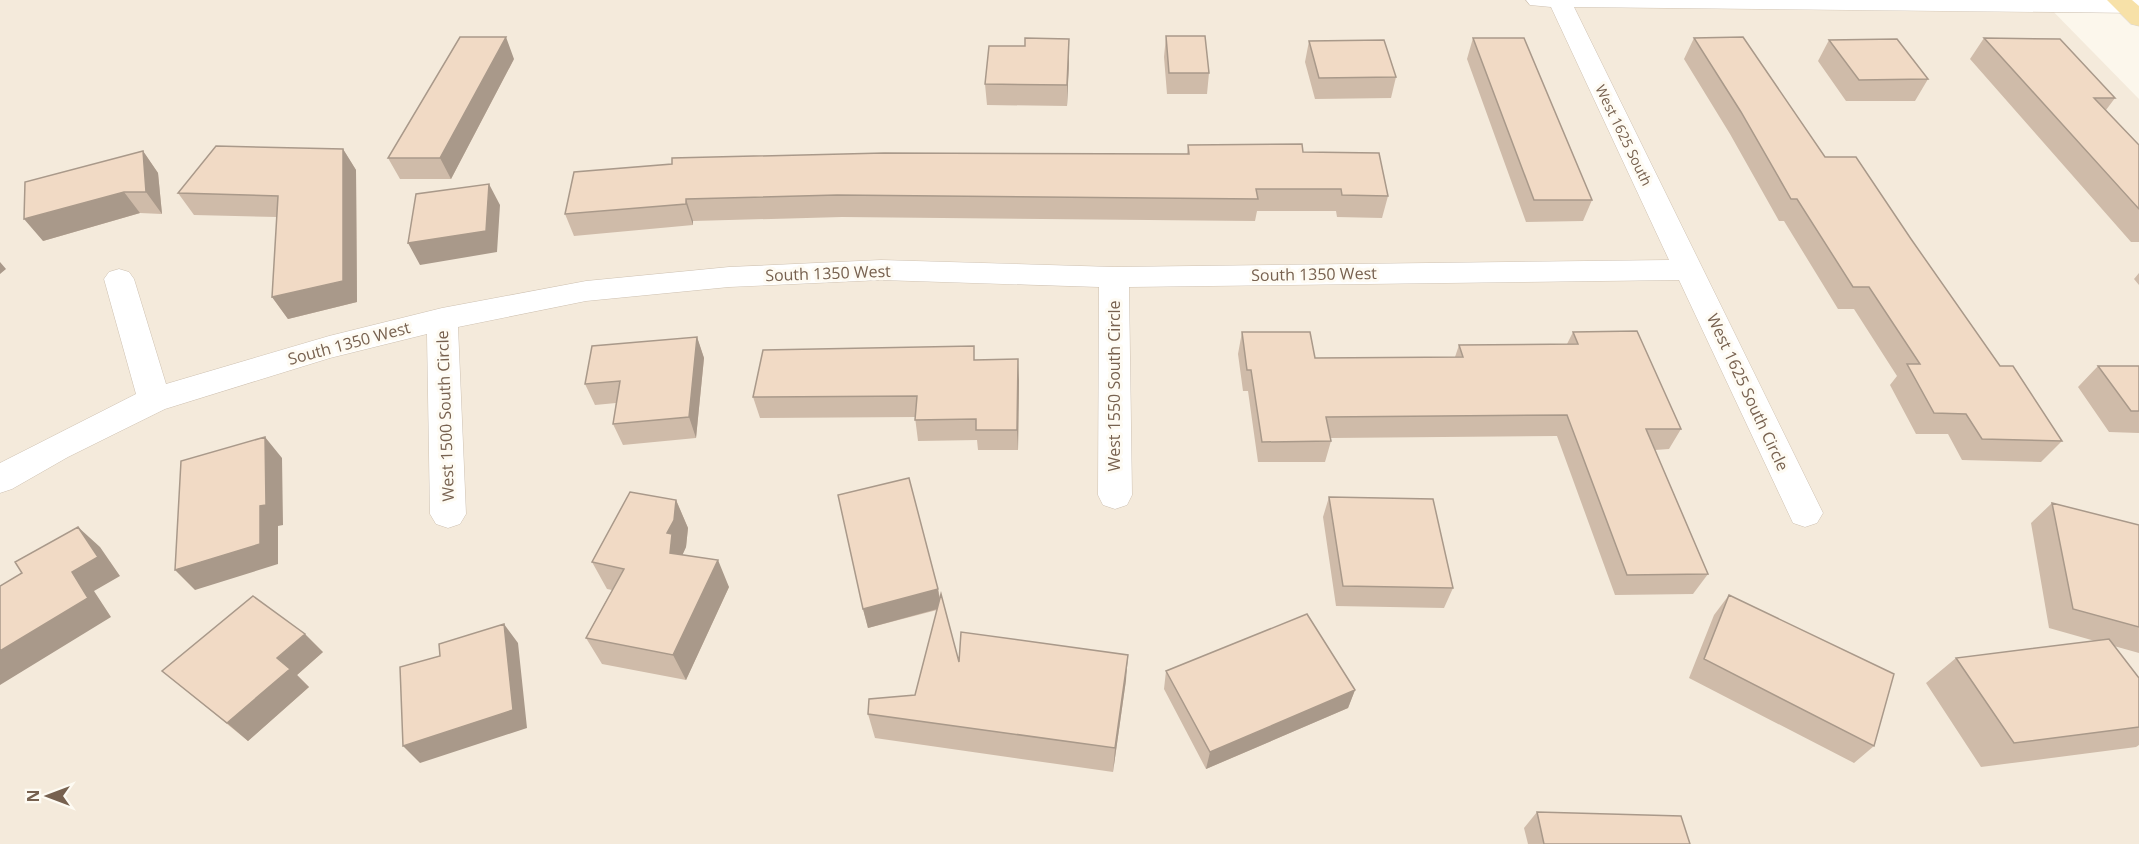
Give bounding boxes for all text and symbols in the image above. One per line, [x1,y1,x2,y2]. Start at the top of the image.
street label: West 1625 South [1591,81,1657,189]
street label: South 1350 West [765,260,892,286]
street label: South 1350 West [1251,262,1377,286]
street label: West 1550 South Circle [1103,300,1125,472]
street label: West 1625 South Circle [1702,310,1794,474]
street label: South 1350 West [285,316,413,370]
street label: West 1500 South Circle [431,330,459,502]
north arrow [18,766,78,826]
text: N [22,789,44,803]

